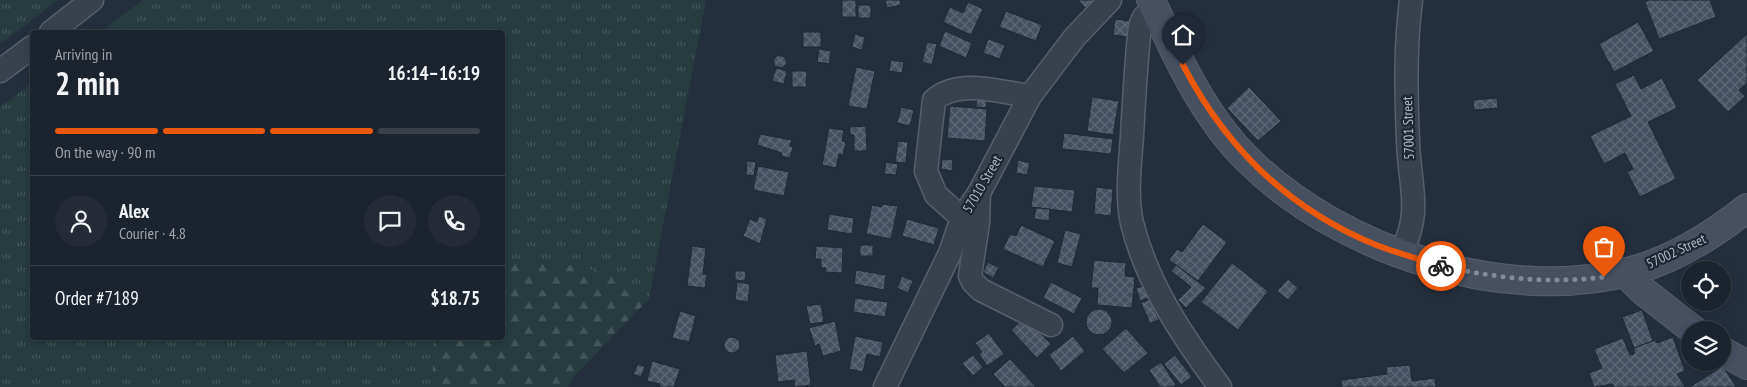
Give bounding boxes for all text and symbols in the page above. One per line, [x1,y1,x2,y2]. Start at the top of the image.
pin [1162,14,1204,65]
icon: home [1169,21,1197,49]
text: Arriving in [55,44,112,64]
text: 16:14–16:19 [387,61,480,85]
text: 2 min [55,62,120,104]
street label: 57001 Street [1398,96,1418,160]
text: On the way · 90 m [55,142,155,162]
street label: 57010 Street [958,152,1006,216]
button: person [55,195,107,247]
button: chat [364,195,416,247]
button: phone [428,195,480,247]
text: Alex [119,199,149,223]
text: Courier · 4.8 [119,223,186,243]
pin [1583,226,1625,277]
street label: 57002 Street [1643,229,1709,273]
icon: bag [1590,233,1618,261]
courier [1416,241,1466,291]
icon: bike [1427,252,1455,280]
map controls [1681,261,1731,371]
button: locate [1681,261,1731,311]
text: Order #7189 [55,286,139,310]
text: $18.75 [431,286,480,310]
button: layers [1681,321,1731,371]

